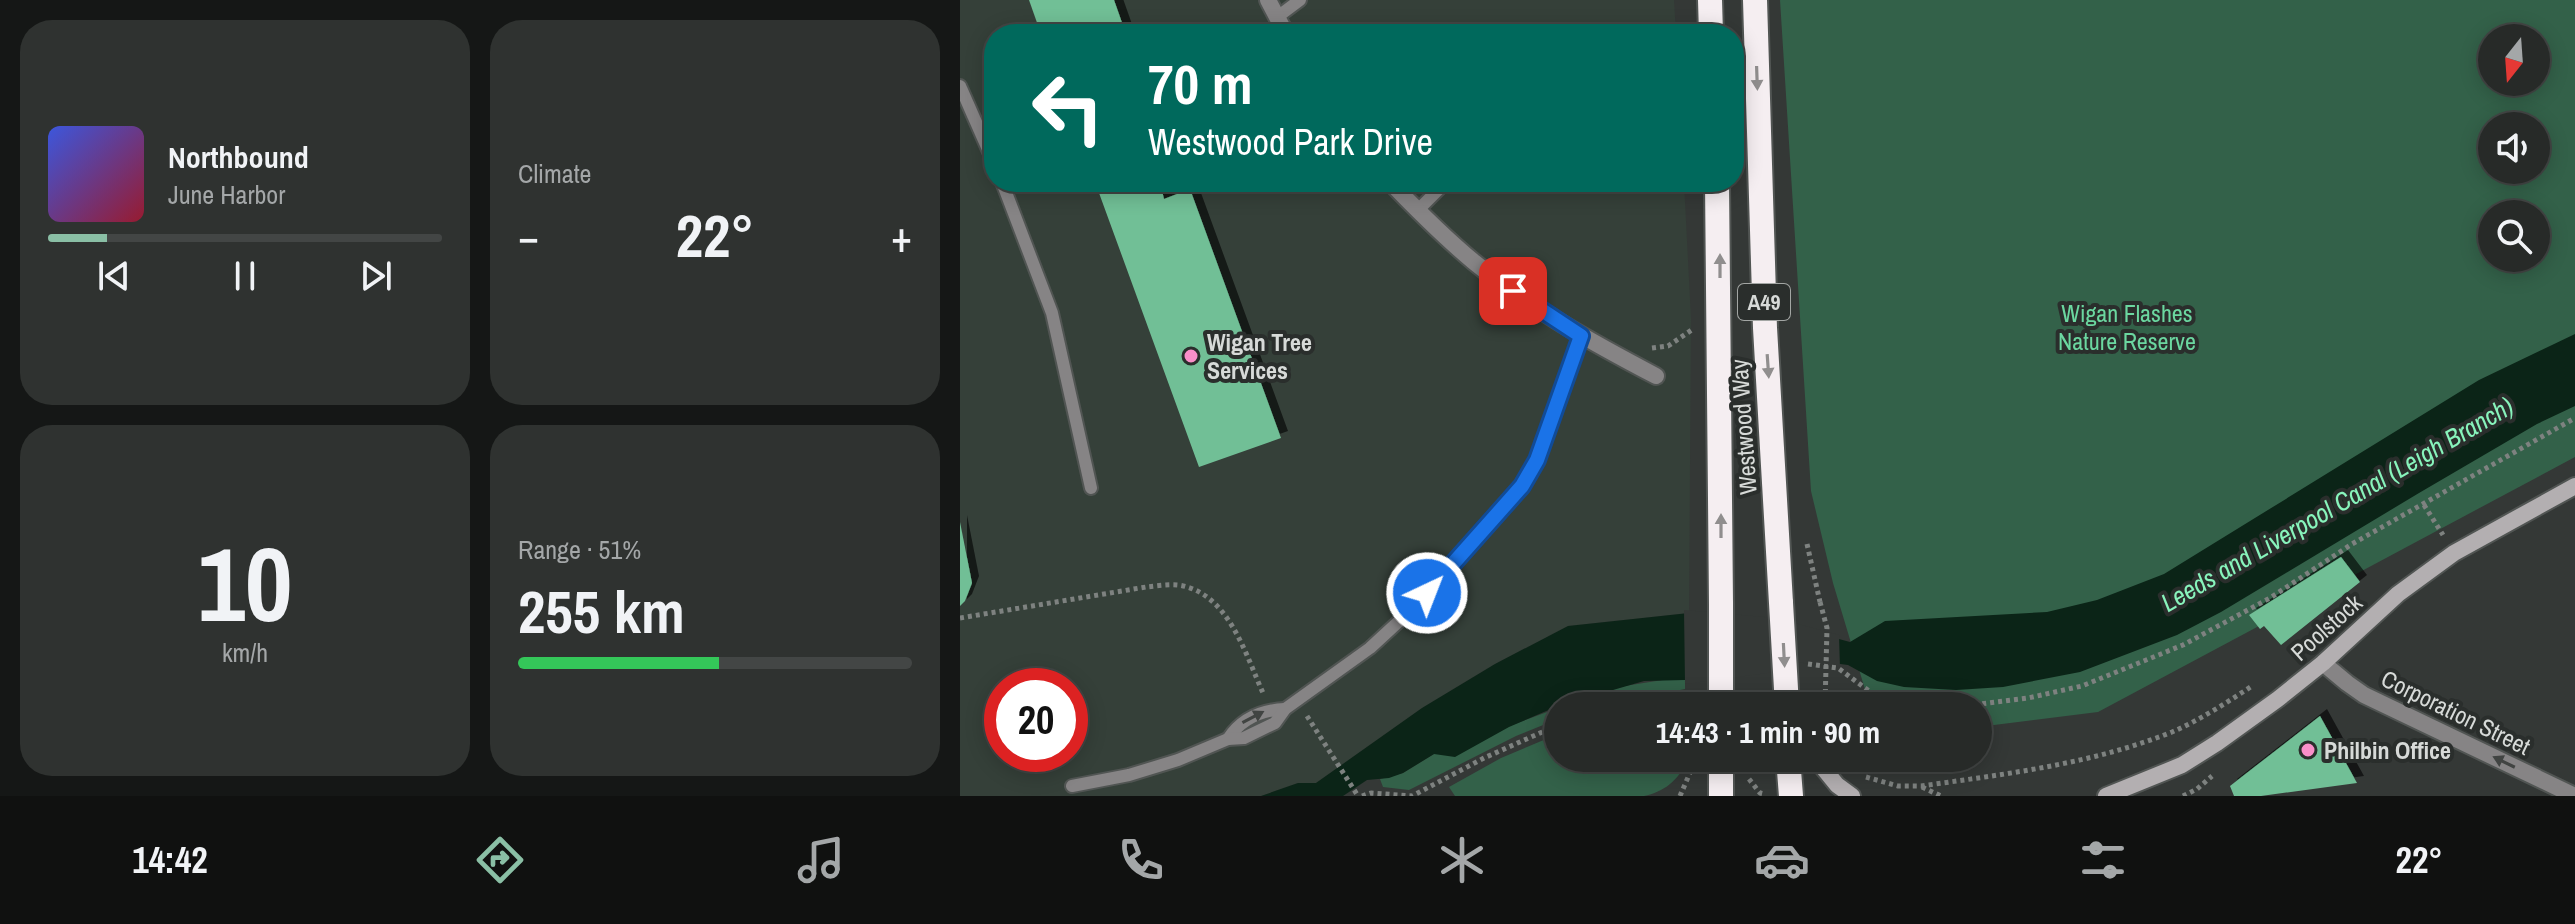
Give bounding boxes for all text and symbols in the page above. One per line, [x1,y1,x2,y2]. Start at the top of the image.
north arrow [2478,24,2550,96]
map controls [2478,24,2550,272]
text: 70 m [1148,46,1253,121]
icon: left [1016,56,1120,160]
one-way arrow [1751,66,1764,91]
button: sound [2478,112,2550,184]
text: Westwood Park Drive [1148,118,1433,166]
text: Northbound [168,137,309,177]
text: Climate [518,156,591,191]
text: June Harbor [168,177,285,212]
text: 22° [676,195,754,276]
button: search [2478,200,2550,272]
text: − [518,206,539,266]
text: + [891,206,912,266]
one-way arrow [1714,253,1726,278]
icon: previous [92,254,136,298]
icon: pause [223,254,267,298]
icon: next [354,254,398,298]
pin [1479,257,1547,325]
icon: arrive [1491,269,1535,313]
road number: A49 [1738,284,1790,320]
park label: Wigan Flashes Nature Reserve [2058,297,2196,357]
place label: Wigan Tree Services [1207,326,1312,386]
marker: Wigan Tree Services [1182,347,1200,365]
one-way arrow [1761,354,1774,379]
street label: Westwood Way [1722,358,1764,496]
water label: Leeds and Liverpool Canal (Leigh Branch) [2154,388,2520,620]
text: 10 [198,513,292,653]
one-way arrow [1715,513,1727,538]
text: Range · 51% [518,532,641,567]
position arrow [1385,551,1469,635]
text: 255 km [518,571,685,652]
street label: Poolstock [2284,586,2369,667]
text: km/h [222,635,268,670]
one-way arrow [1778,643,1791,668]
street label: Corporation Street [2376,662,2536,762]
speed limit sign: 20 [984,668,1088,772]
one-way arrow [1242,711,1264,725]
text: 14:43 · 1 min · 90 m [1656,712,1880,752]
place label: Philbin Office [2324,734,2451,766]
marker: Philbin Office [2299,741,2317,759]
one-way arrow [2493,755,2516,769]
icon: directions [472,832,528,888]
icon: music [793,832,849,888]
icon: phone [1113,832,1169,888]
icon: climate [1434,832,1490,888]
icon: car [1754,832,1810,888]
icon: filters [2075,832,2131,888]
text: 14:42 [132,836,208,884]
text: 22° [2395,836,2443,884]

